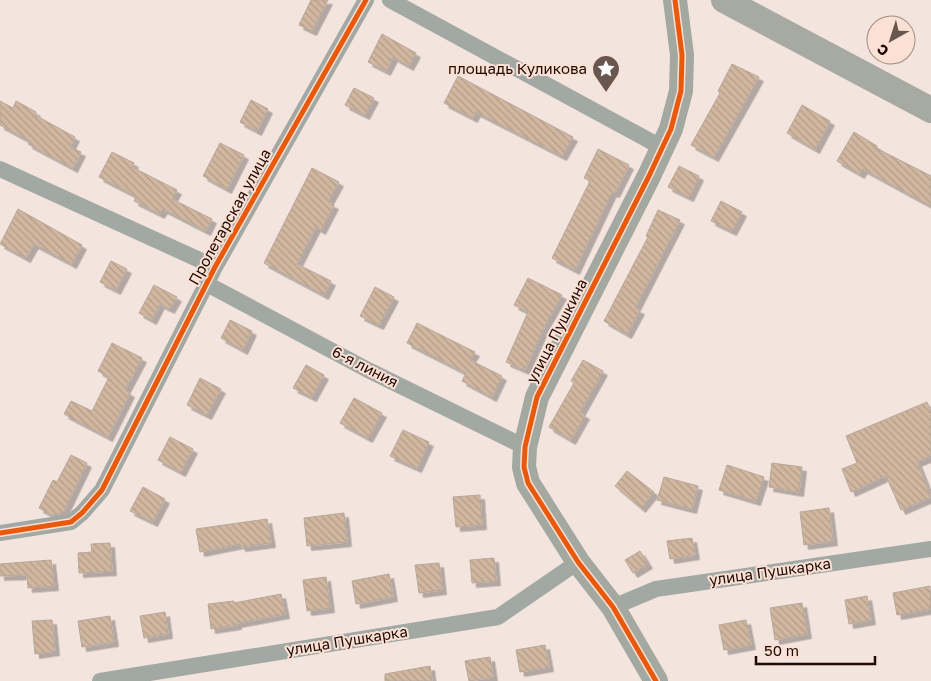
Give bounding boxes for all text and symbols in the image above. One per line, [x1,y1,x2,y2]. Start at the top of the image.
north arrow [866,15,916,65]
text: С [873,41,892,60]
place icon: площадь Куликова [591,54,621,93]
place label: площадь Куликова [448,59,587,77]
street label: Пролетарская улица [184,145,274,288]
street label: улица Пушкина [522,275,590,386]
street label: 6-я линия [329,342,402,390]
street label: улица Пушкарка [708,554,832,588]
street label: улица Пушкарка [285,622,409,658]
scale bar [756,634,875,666]
text: 50 m [764,641,799,659]

